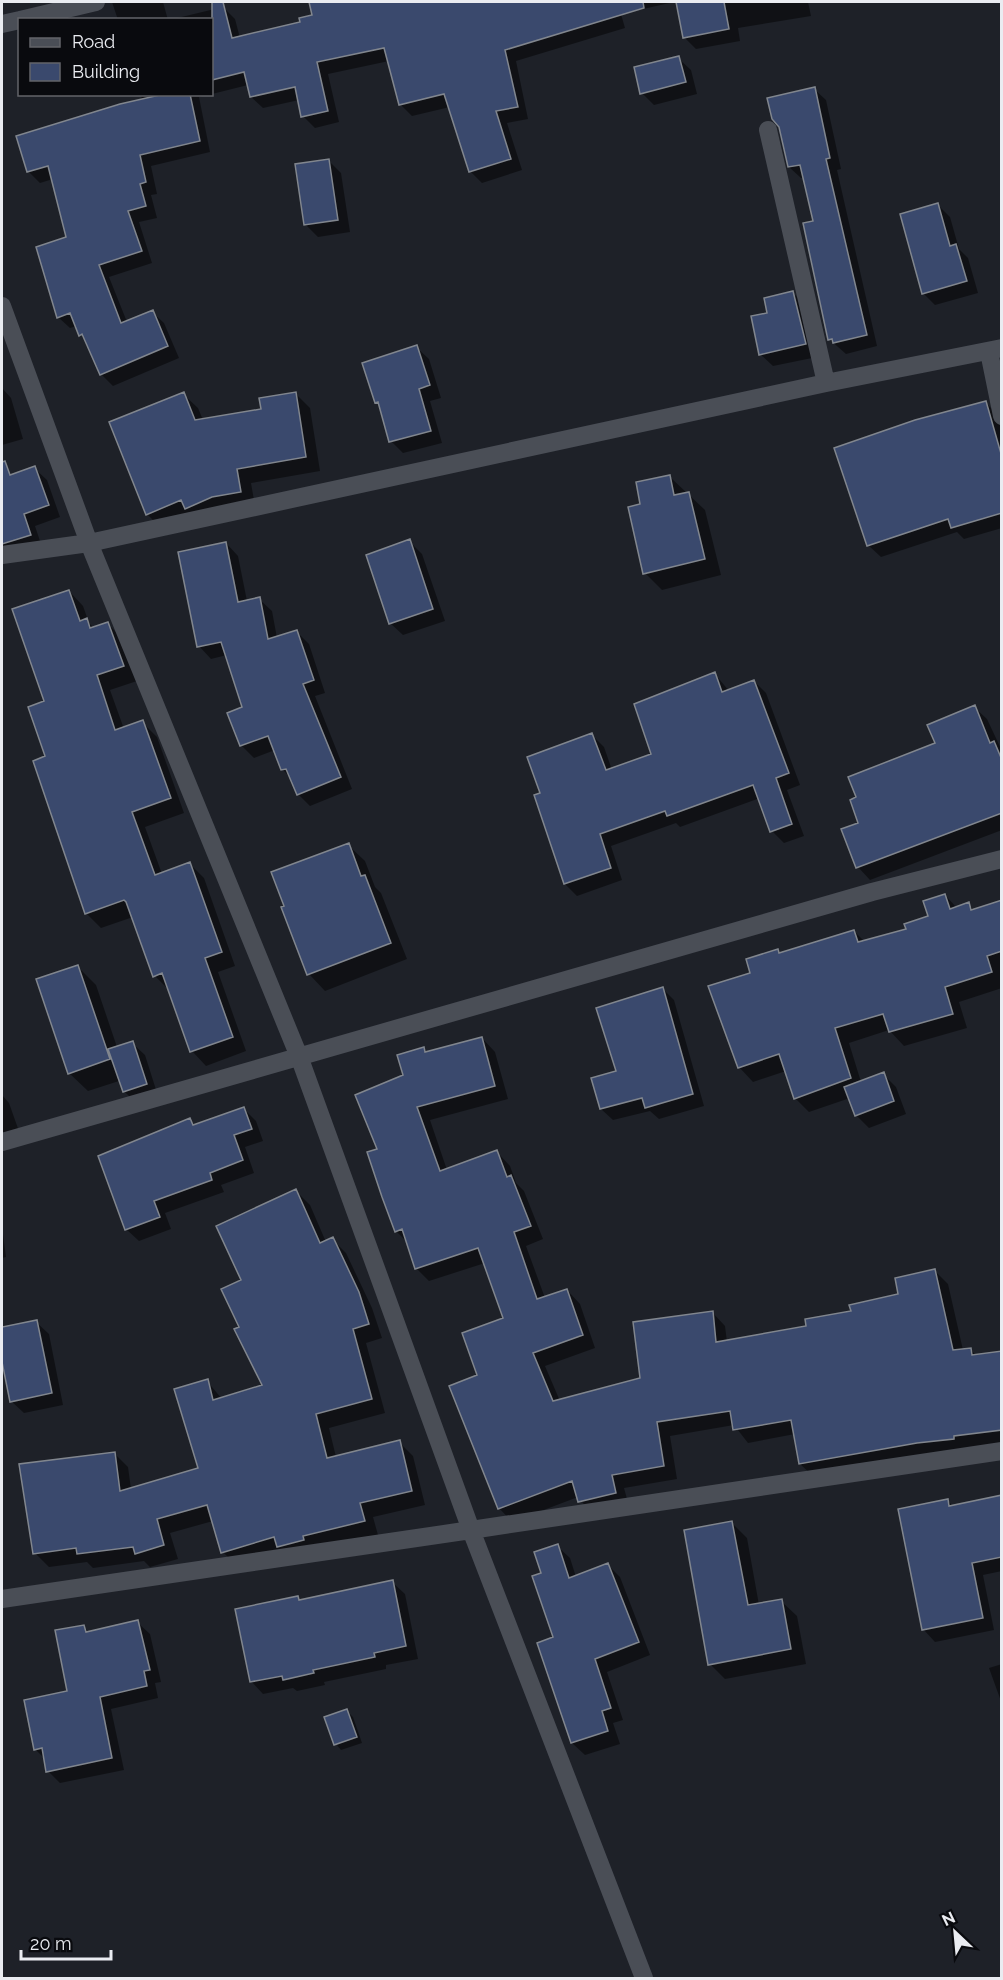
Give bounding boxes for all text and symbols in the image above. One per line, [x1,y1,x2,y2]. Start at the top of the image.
legend [18,18,213,96]
text: Road [72,31,115,52]
text: Building [72,61,140,82]
north arrow [925,1902,985,1962]
text: N [939,1908,958,1930]
scale bar [21,1923,111,1961]
text: 20 m [30,1933,72,1954]

